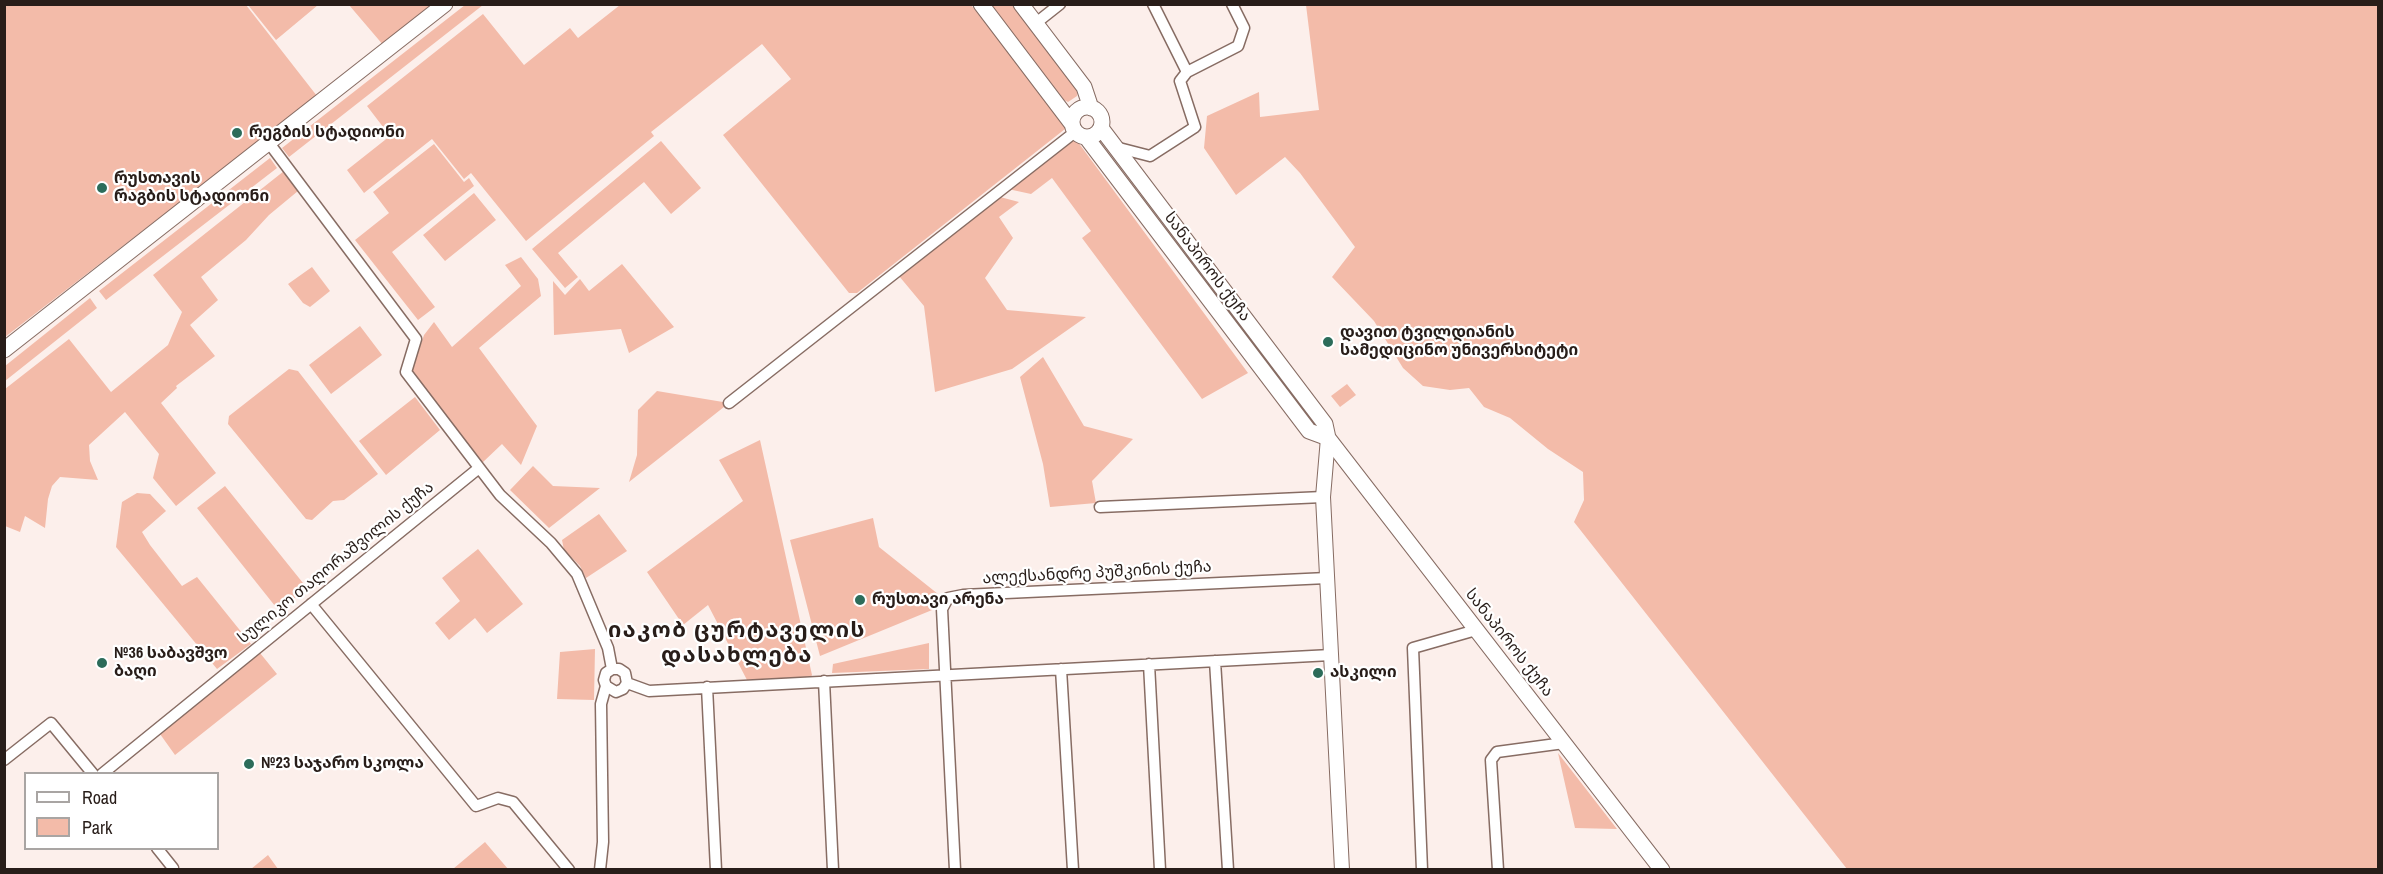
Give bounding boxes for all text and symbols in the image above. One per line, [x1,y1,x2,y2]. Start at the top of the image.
place label: რეგბის სტადიონი [249,123,405,143]
marker: რეგბის სტადიონი [230,126,244,140]
place label: რუსთავის რაგბის სტადიონი [114,169,269,207]
marker: რუსთავის რაგბის სტადიონი [95,181,109,195]
street label: სანაპიროს ქუჩა [1160,209,1254,325]
place label: დავით ტვილდიანის სამედიცინო უნივერსიტეტი [1340,323,1578,361]
marker: დავით ტვილდიანის სამედიცინო უნივერსიტეტი [1321,335,1335,349]
street label: სულიკო თაღორაშვილის ქუჩა [234,478,438,648]
street label: ალექსანდრე პუშკინის ქუჩა [982,557,1212,589]
street label: სანაპიროს ქუჩა [1461,585,1557,701]
place label: რუსთავი არენა [872,590,1004,610]
marker: რუსთავი არენა [853,593,867,607]
district label: იაკობ ცურტაველის დასახლება [608,618,866,670]
place label: №36 საბავშვო ბაღი [114,644,228,682]
marker: №36 საბავშვო ბაღი [95,656,109,670]
place label: ასკილი [1330,663,1397,683]
marker: ასკილი [1311,666,1325,680]
place label: №23 საჯარო სკოლა [261,754,424,774]
marker: №23 საჯარო სკოლა [242,757,256,771]
legend [24,772,219,850]
text: Road [82,785,117,810]
text: Park [82,815,112,840]

